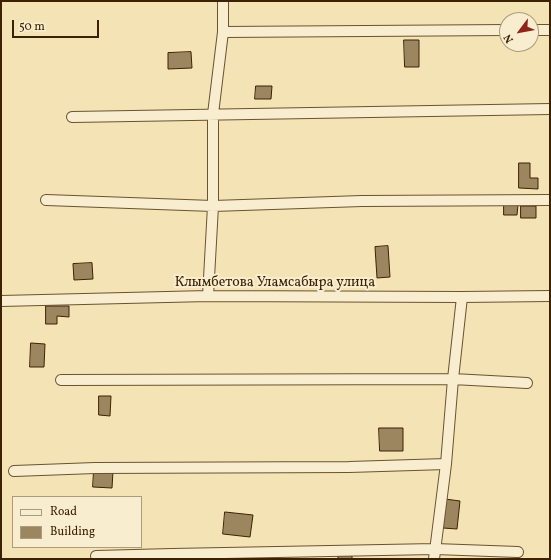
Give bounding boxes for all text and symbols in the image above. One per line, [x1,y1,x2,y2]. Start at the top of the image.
scale bar [14,12,101,38]
north arrow [499,12,539,52]
text: 50 m [19,19,45,35]
text: N [501,31,518,45]
street label: Клымбетова Уламсабыра улица [175,275,375,291]
legend [12,496,142,548]
text: Road [50,504,77,520]
text: Building [50,524,95,540]

